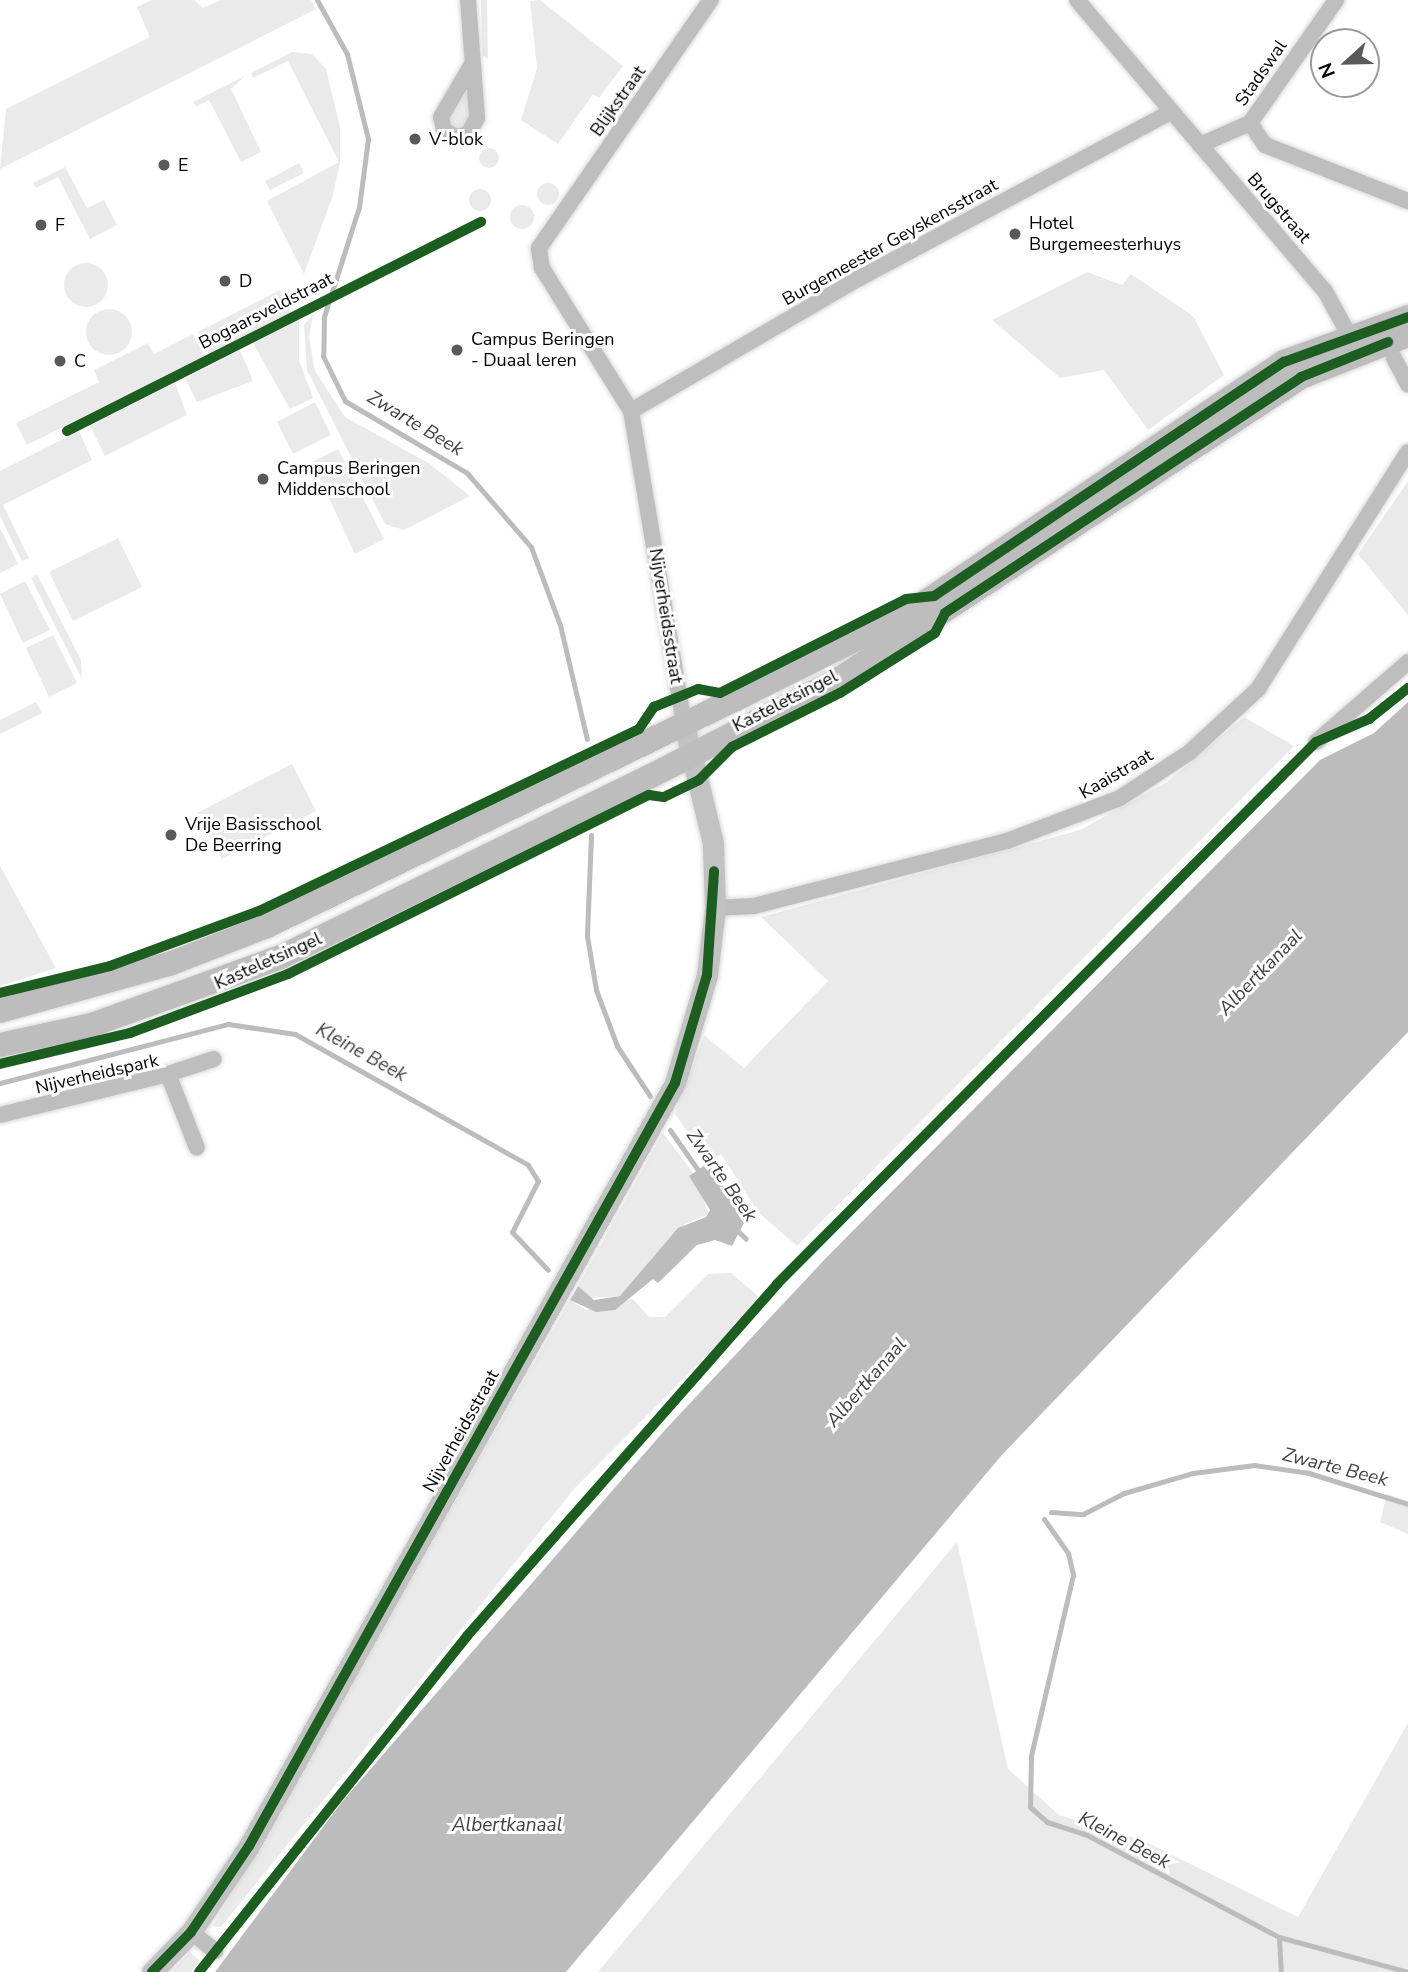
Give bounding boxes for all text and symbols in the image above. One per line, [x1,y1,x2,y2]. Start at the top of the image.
north arrow [1310,28,1380,98]
street label: Stadswal [1230,36,1292,110]
text: N [1313,59,1342,82]
street label: Blijkstraat [586,61,650,141]
place label: V-blok [429,128,483,150]
marker: V-blok [407,131,423,147]
place label: E [178,154,188,176]
marker: E [156,157,172,173]
street label: Brugstraat [1243,169,1315,247]
street label: Burgemeester Geyskensstraat [779,174,1001,310]
place label: Hotel Burgemeesterhuys [1029,213,1181,256]
place label: F [55,214,65,236]
marker: F [33,217,49,233]
marker: Hotel Burgemeesterhuys [1007,226,1023,242]
street label: Bogaarsveldstraat [195,268,337,354]
place label: D [239,270,252,292]
marker: D [217,273,233,289]
place label: Campus Beringen - Duaal leren [471,329,615,372]
marker: Campus Beringen - Duaal leren [449,342,465,358]
place label: C [74,350,86,372]
marker: C [52,353,68,369]
water label: Zwarte Beek [363,386,467,462]
place label: Campus Beringen Middenschool [277,458,421,500]
marker: Campus Beringen Middenschool [255,471,271,487]
street label: Nijverheidsstraat [645,547,687,685]
street label: Kasteletsingel [729,665,841,737]
street label: Kaaistraat [1075,744,1157,804]
place label: Vrije Basisschool De Beerring [185,814,321,856]
marker: Vrije Basisschool De Beerring [163,827,179,843]
water label: Albertkanaal [1214,925,1308,1021]
street label: Kasteletsingel [211,928,325,994]
water label: Kleine Beek [312,1019,410,1087]
street label: Nijverheidspark [33,1049,161,1099]
water label: Zwarte Beek [681,1125,761,1227]
water label: Albertkanaal [822,1334,912,1432]
street label: Nijverheidsstraat [418,1366,504,1496]
water label: Zwarte Beek [1280,1444,1390,1492]
water label: Kleine Beek [1074,1807,1174,1875]
water label: Albertkanaal [452,1815,562,1837]

